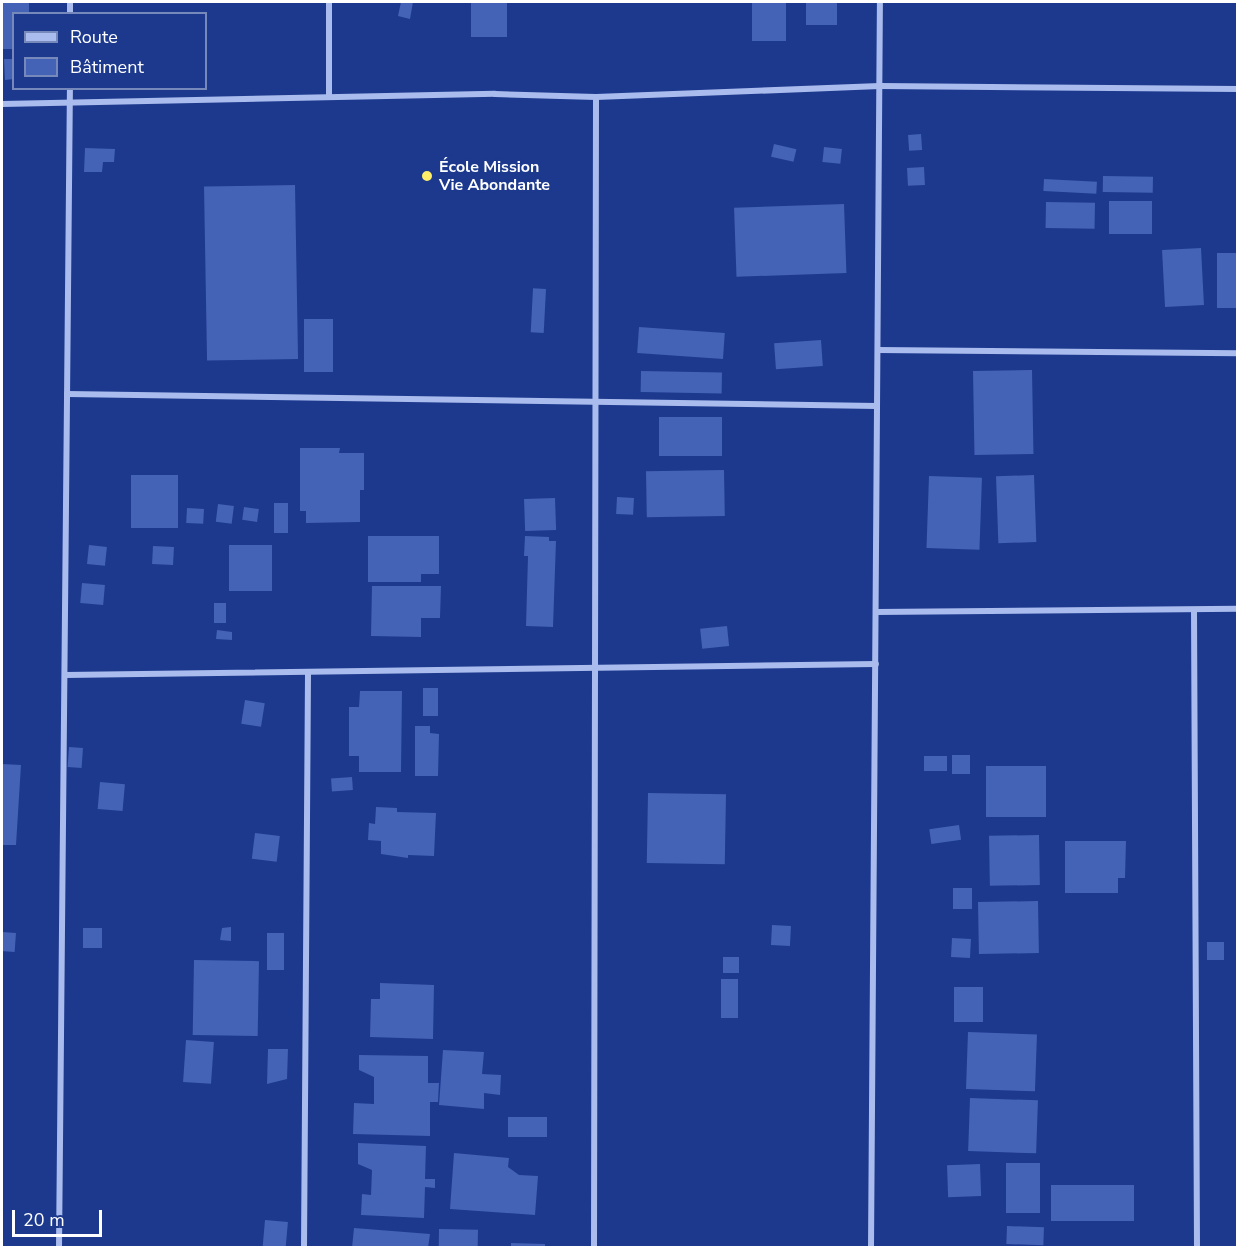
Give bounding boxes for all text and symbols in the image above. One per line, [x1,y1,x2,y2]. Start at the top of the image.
legend [12,12,207,90]
text: Route [70,25,118,49]
text: Bâtiment [70,55,144,79]
place label: École Mission Vie Abondante [439,157,550,195]
marker: École Mission Vie Abondante [420,169,434,183]
scale bar [15,1198,105,1236]
text: 20 m [23,1208,65,1232]

